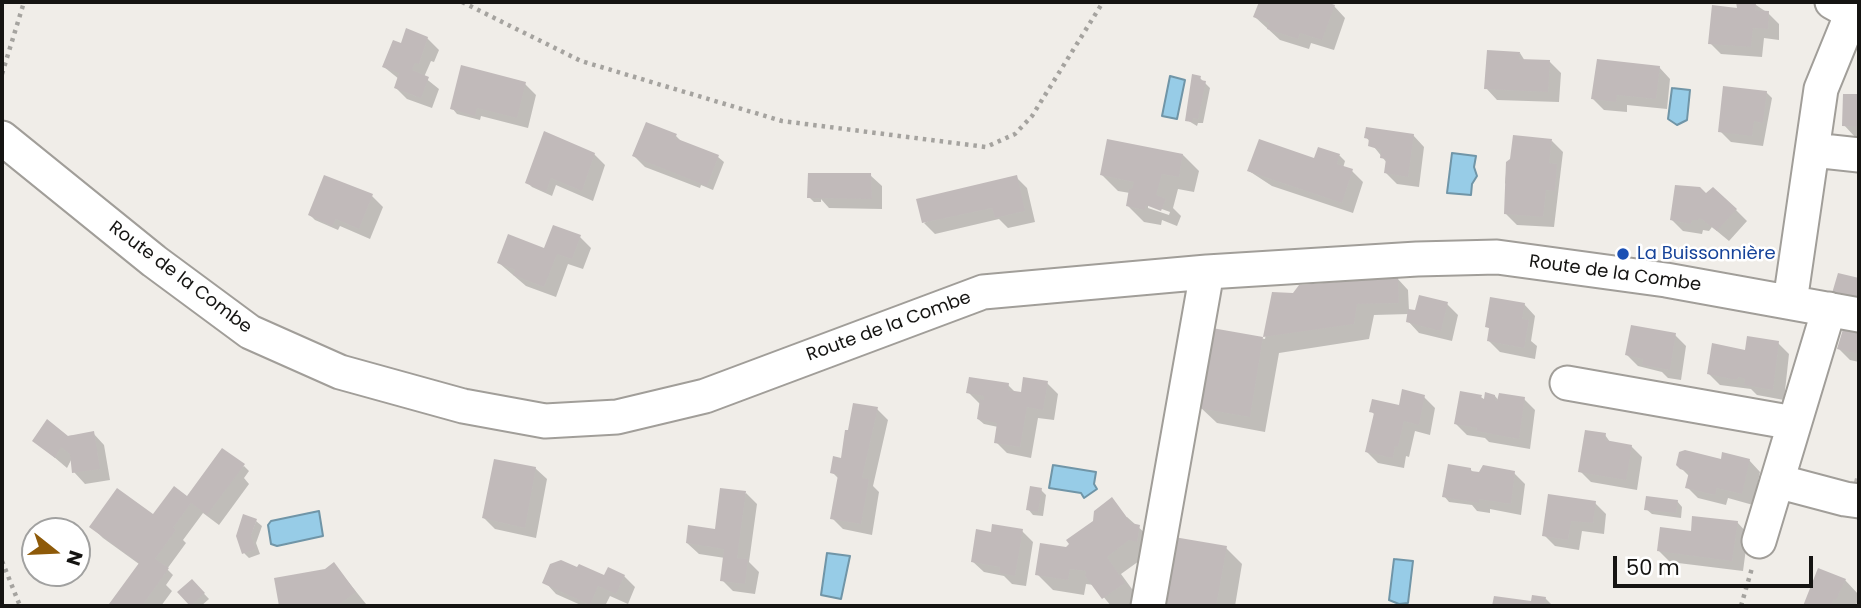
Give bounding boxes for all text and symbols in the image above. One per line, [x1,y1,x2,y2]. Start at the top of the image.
street label: Route de la Combe [104,217,256,339]
place label: La Buissonnière [1637,243,1776,265]
marker: La Buissonnière [1615,246,1631,262]
street label: Route de la Combe [1528,251,1702,297]
street label: Route de la Combe [804,287,974,367]
north arrow [21,517,91,587]
scale bar [1616,542,1815,586]
text: N [59,547,90,569]
text: 50 m [1626,553,1680,582]

